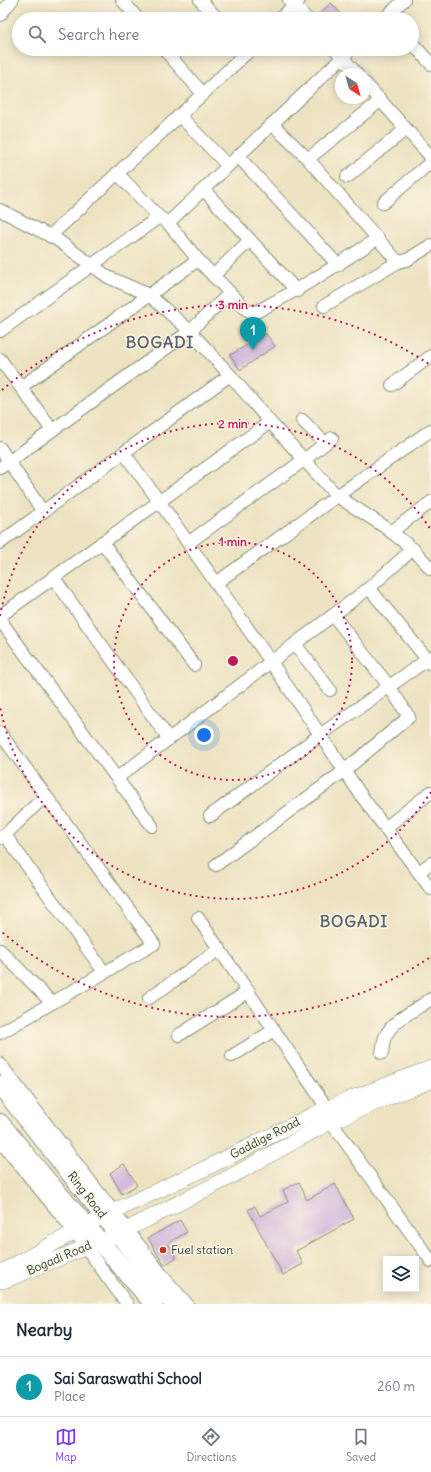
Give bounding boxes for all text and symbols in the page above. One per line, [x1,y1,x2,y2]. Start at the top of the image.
search box [12,12,419,56]
icon: search [26,23,48,45]
text: Search here [58,25,139,44]
north arrow [335,68,371,104]
text: 3 min [218,297,248,312]
pin: 1 [240,317,266,350]
district label: BOGADI [126,332,194,352]
text: 2 min [218,416,248,431]
text: 1 min [219,534,247,549]
centre of rings [226,654,240,668]
your location [194,725,214,745]
district label: BOGADI [320,911,388,931]
street label: Gaddige Road [227,1114,302,1162]
street label: Ring Road [65,1168,110,1221]
street label: Bogadi Road [24,1237,93,1278]
place label: Fuel station [171,1242,233,1257]
marker: Fuel station [158,1245,168,1255]
map controls [383,1256,419,1292]
button: layers [383,1256,419,1292]
text: Nearby [16,1319,72,1341]
text: Sai Saraswathi School [54,1369,202,1388]
text: 1 [26,1378,32,1395]
text: 260 m [377,1378,415,1395]
text: Place [54,1388,85,1405]
tab: Map [55,1426,77,1464]
tab: Directions [187,1426,236,1464]
tab: Saved [346,1426,376,1464]

